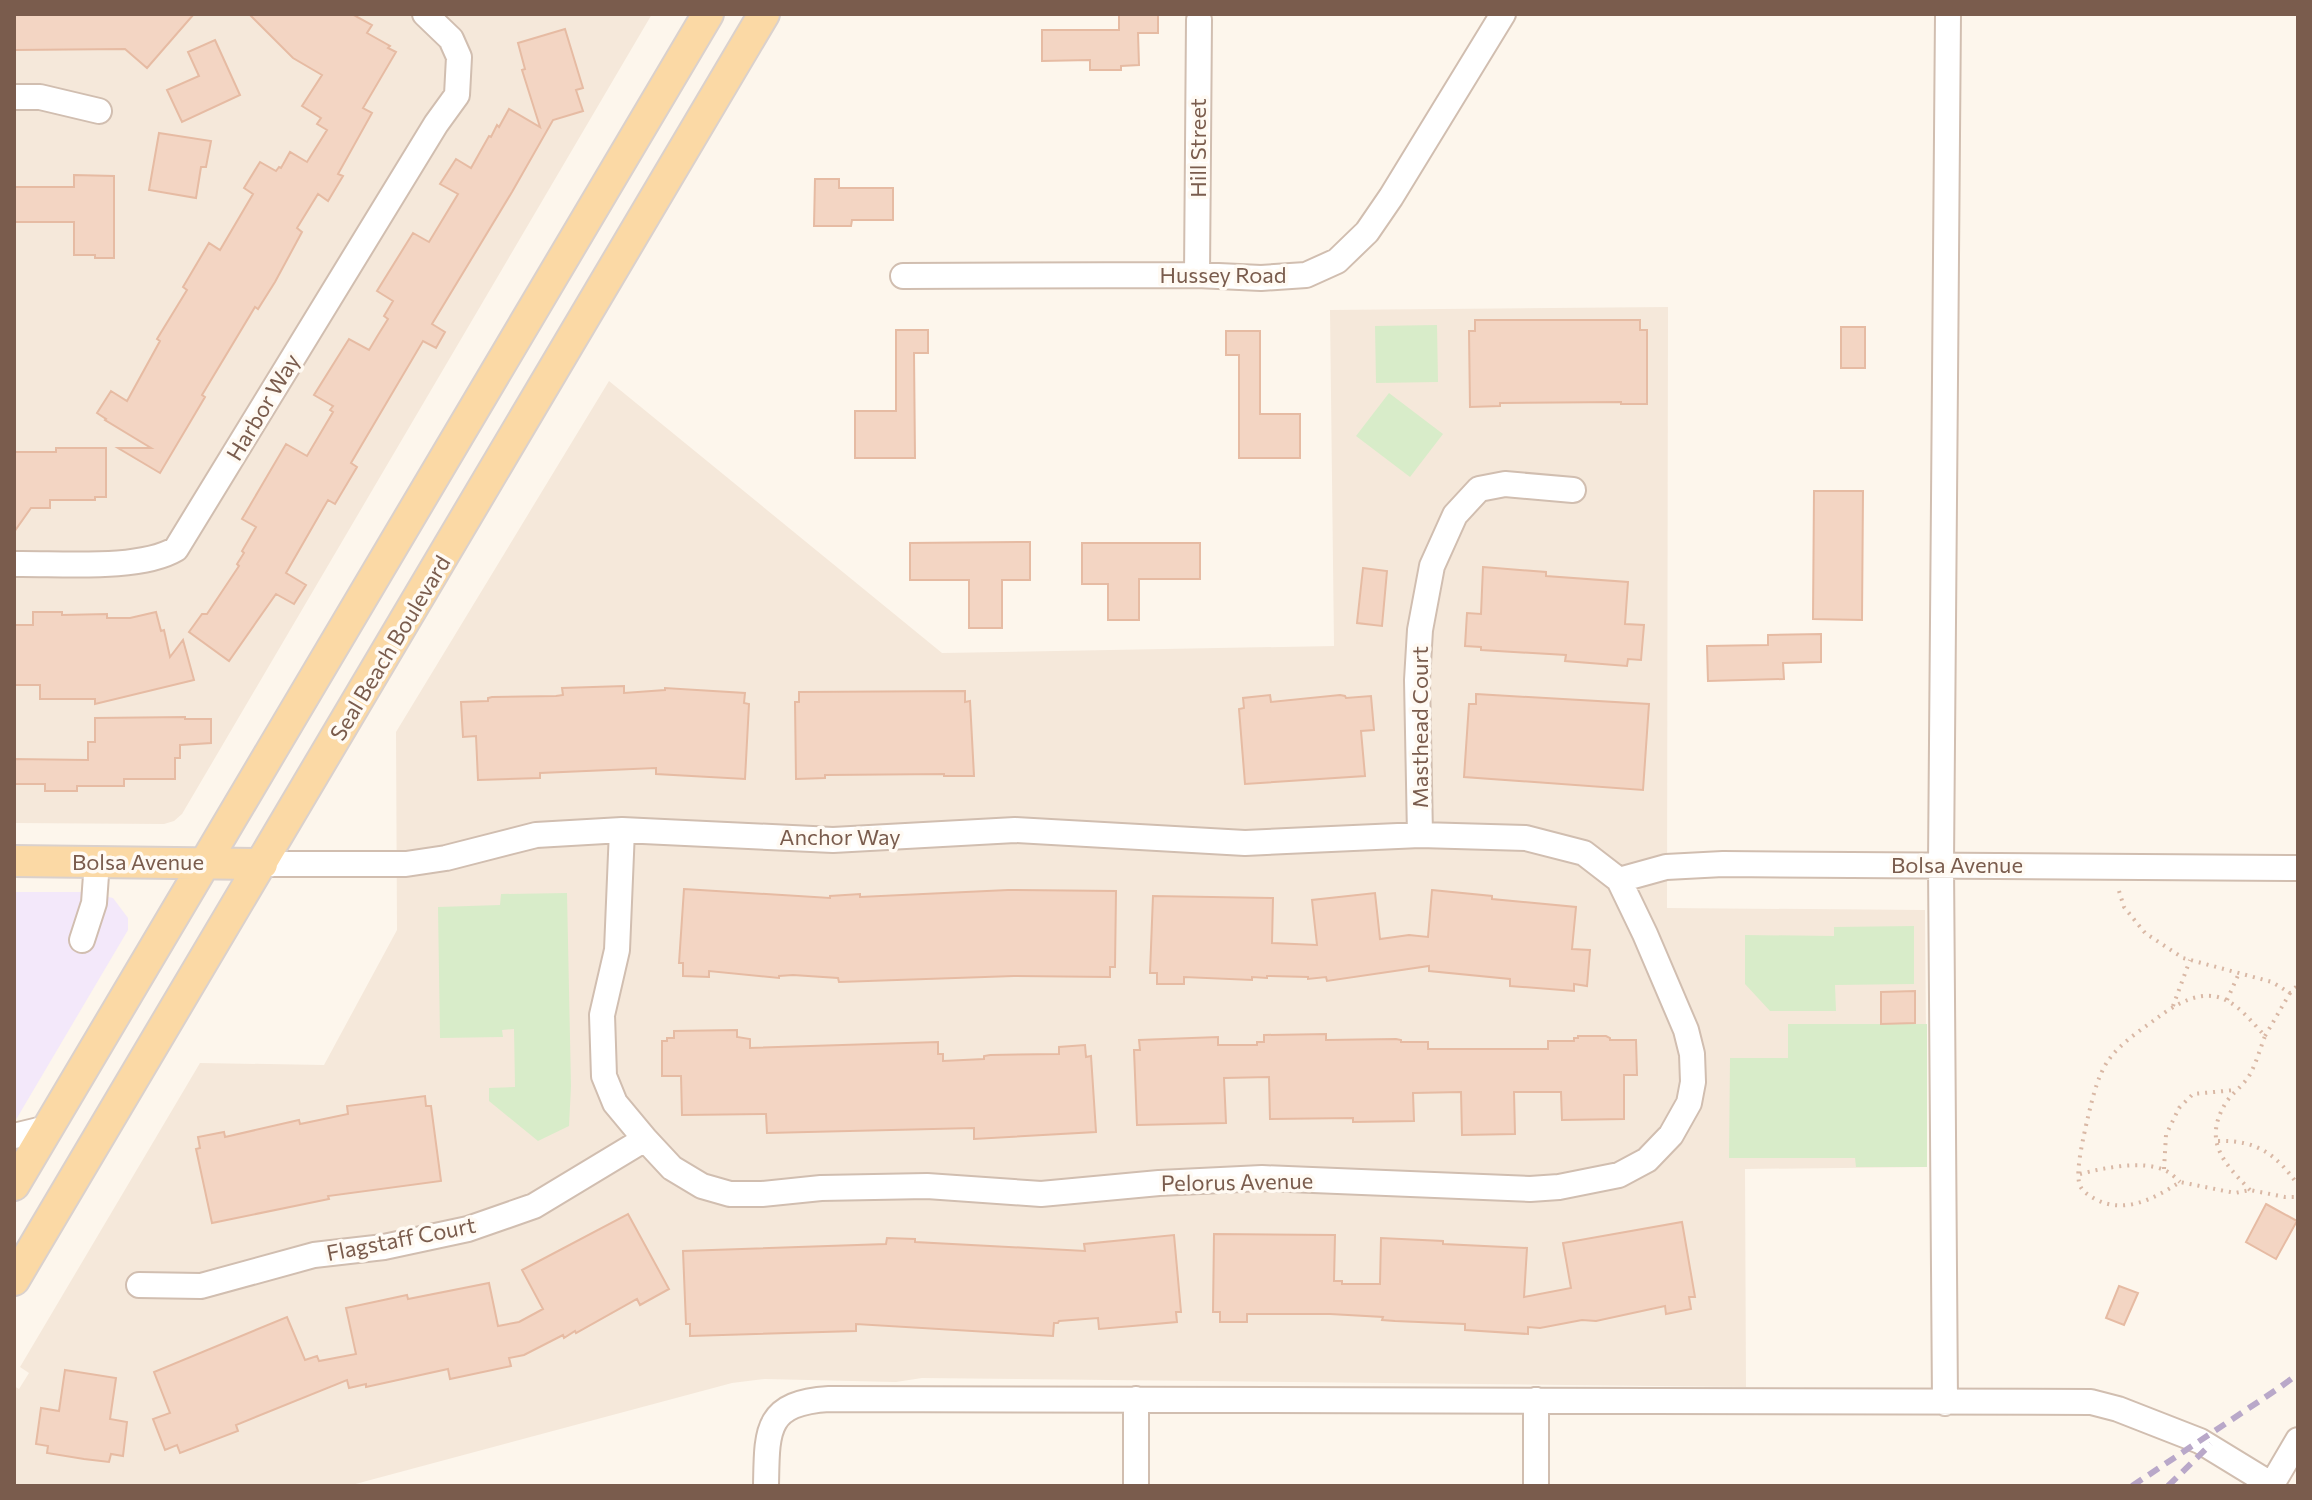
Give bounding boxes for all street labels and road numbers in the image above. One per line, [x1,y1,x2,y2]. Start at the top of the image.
street label: Hill Street [1184,98,1211,198]
street label: Hussey Road [1159,261,1287,288]
street label: Harbor Way [220,348,305,465]
street label: Seal Beach Boulevard [324,550,455,745]
street label: Masthead Court [1406,646,1433,808]
street label: Anchor Way [779,823,901,850]
street label: Bolsa Avenue [72,848,204,875]
street label: Bolsa Avenue [1891,851,2023,878]
street label: Pelorus Avenue [1161,1167,1313,1196]
street label: Flagstaff Court [324,1211,478,1266]

